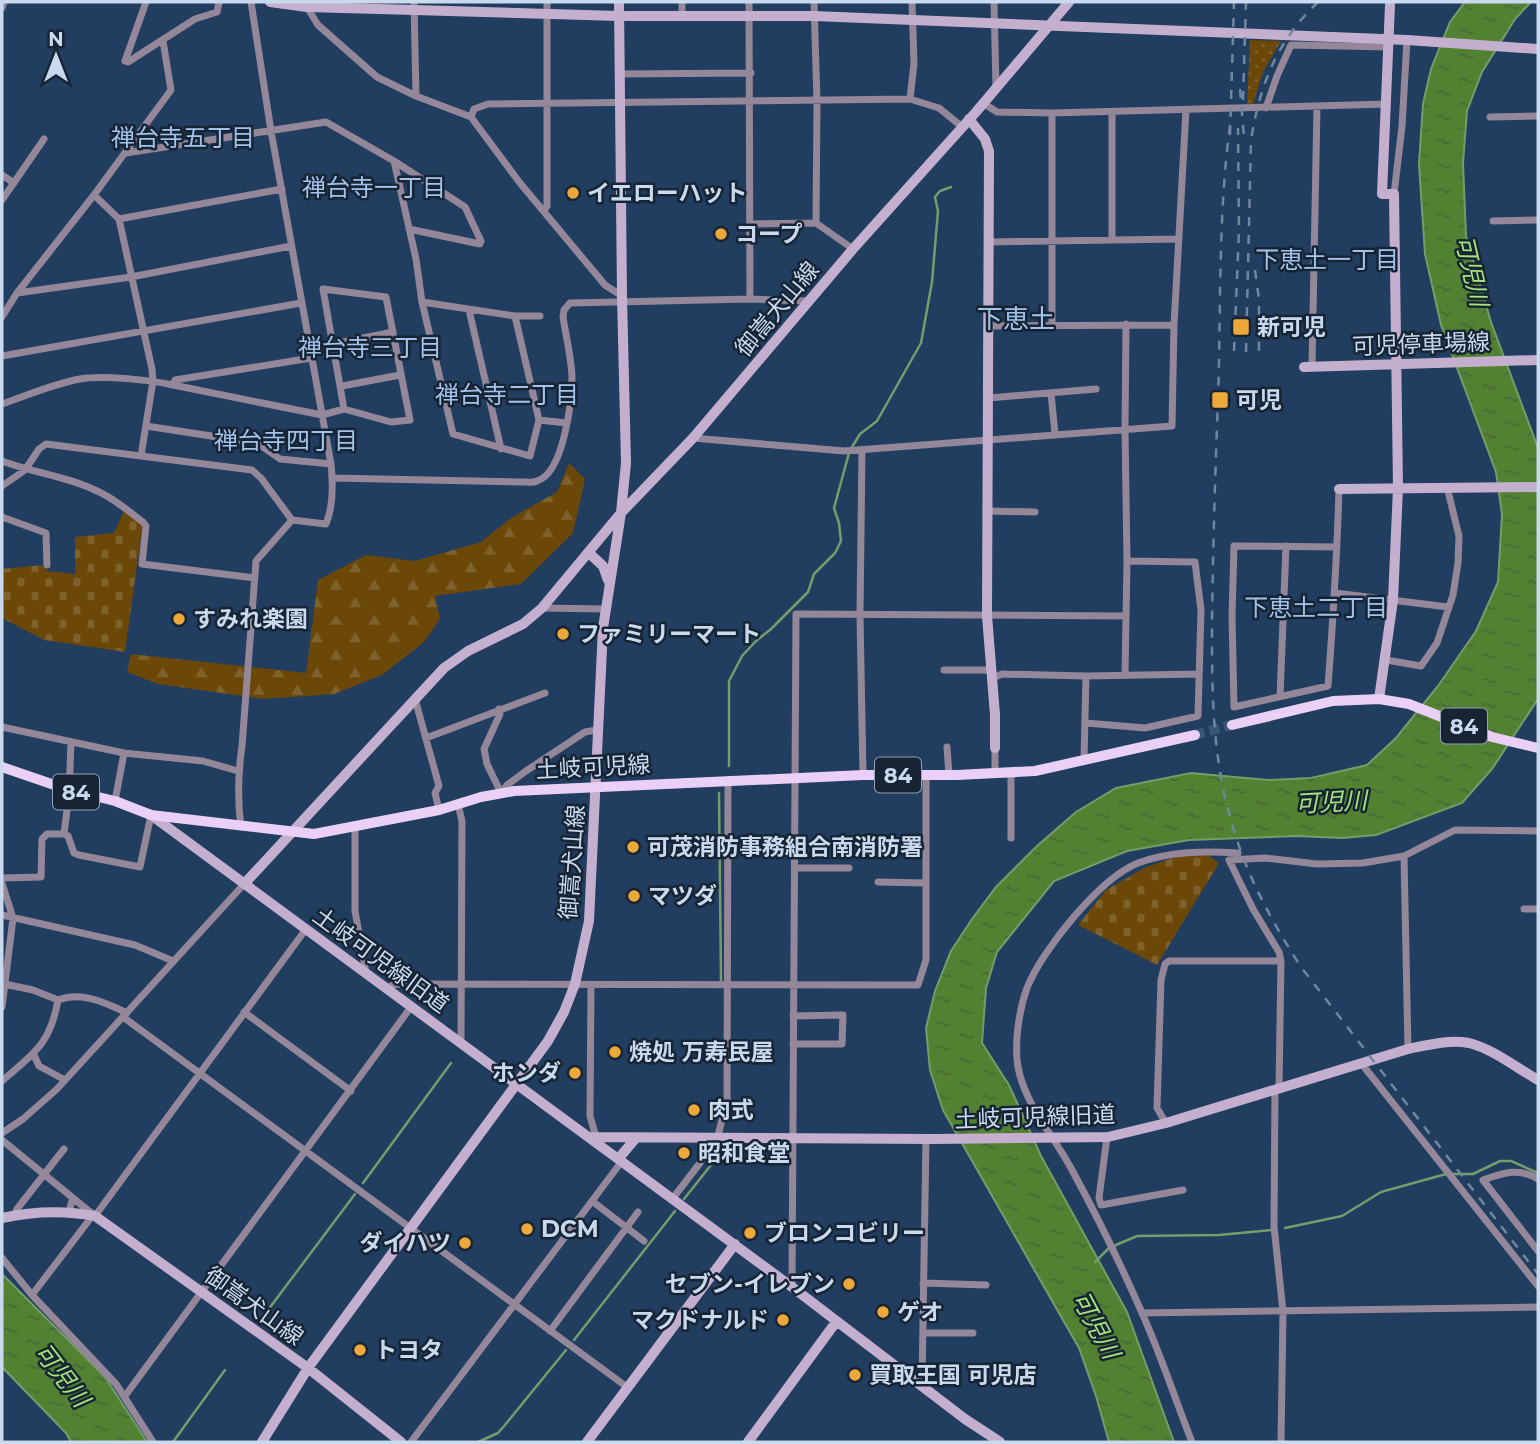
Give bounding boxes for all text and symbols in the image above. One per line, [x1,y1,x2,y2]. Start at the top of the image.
north arrow [21,21,91,91]
text: N [48,28,64,51]
district label: 禅台寺五丁目 [111,123,255,152]
district label: 禅台寺一丁目 [302,173,446,202]
place label: イエローハット [587,179,747,207]
marker: イエローハット [565,185,581,201]
place label: コープ [735,220,803,248]
marker: コープ [713,226,729,242]
water label: 可児川 [1450,233,1495,312]
district label: 下恵土一丁目 [1255,245,1399,274]
street label: 御嵩犬山線 [729,256,825,362]
district label: 下恵土 [977,303,1055,335]
place label: 新可児 [1257,313,1326,341]
marker: 新可児 [1231,317,1251,337]
street label: 可児停車場線 [1352,328,1490,360]
district label: 禅台寺三丁目 [298,333,442,362]
district label: 禅台寺二丁目 [435,380,579,409]
place label: 可児 [1236,386,1282,414]
marker: 可児 [1210,390,1230,410]
district label: 禅台寺四丁目 [214,426,358,455]
district label: 下恵土二丁目 [1244,593,1388,622]
place label: すみれ楽園 [193,605,308,633]
marker: すみれ楽園 [171,611,187,627]
place label: ファミリーマート [577,620,761,648]
marker: ファミリーマート [555,626,571,642]
road number: 84 [1441,708,1487,744]
street label: 土岐可児線 [535,750,651,784]
road number: 84 [875,758,921,792]
road number: 84 [53,774,99,810]
water label: 可児川 [1294,785,1371,818]
street label: 御嵩犬山線 [554,804,590,920]
place label: 可茂消防事務組合南消防署 [647,833,923,861]
marker: 可茂消防事務組合南消防署 [625,839,641,855]
place label: マツダ [648,882,717,910]
marker: マツダ [626,888,642,904]
street label: 土岐可児線旧道 [308,901,454,1019]
place label: 焼処 万寿民屋 [629,1038,774,1066]
marker: 焼処 万寿民屋 [607,1044,623,1060]
place label: ホンダ [492,1059,561,1087]
marker: ホンダ [567,1065,583,1081]
place label: 肉式 [708,1096,754,1124]
street label: 土岐可児線旧道 [954,1100,1116,1134]
marker: 肉式 [686,1102,702,1118]
place label: 昭和食堂 [698,1139,790,1167]
marker: 昭和食堂 [676,1145,692,1161]
place label: DCM [541,1215,599,1243]
place label: ブロンコビリー [764,1219,925,1247]
marker: DCM [519,1221,535,1237]
marker: ブロンコビリー [742,1225,758,1241]
place label: ダイハツ [359,1229,451,1257]
marker: ダイハツ [457,1235,473,1251]
street label: 御嵩犬山線 [199,1261,309,1351]
place label: セブン-イレブン [665,1270,835,1298]
marker: セブン-イレブン [841,1276,857,1292]
water label: 可児川 [1066,1286,1127,1366]
place label: ゲオ [897,1298,943,1326]
marker: ゲオ [875,1304,891,1320]
place label: マクドナルド [631,1306,769,1334]
marker: マクドナルド [775,1312,791,1328]
place label: トヨタ [374,1336,443,1364]
water label: 可児川 [28,1338,97,1415]
marker: トヨタ [352,1342,368,1358]
place label: 買取王国 可児店 [869,1361,1037,1389]
marker: 買取王国 可児店 [847,1367,863,1383]

